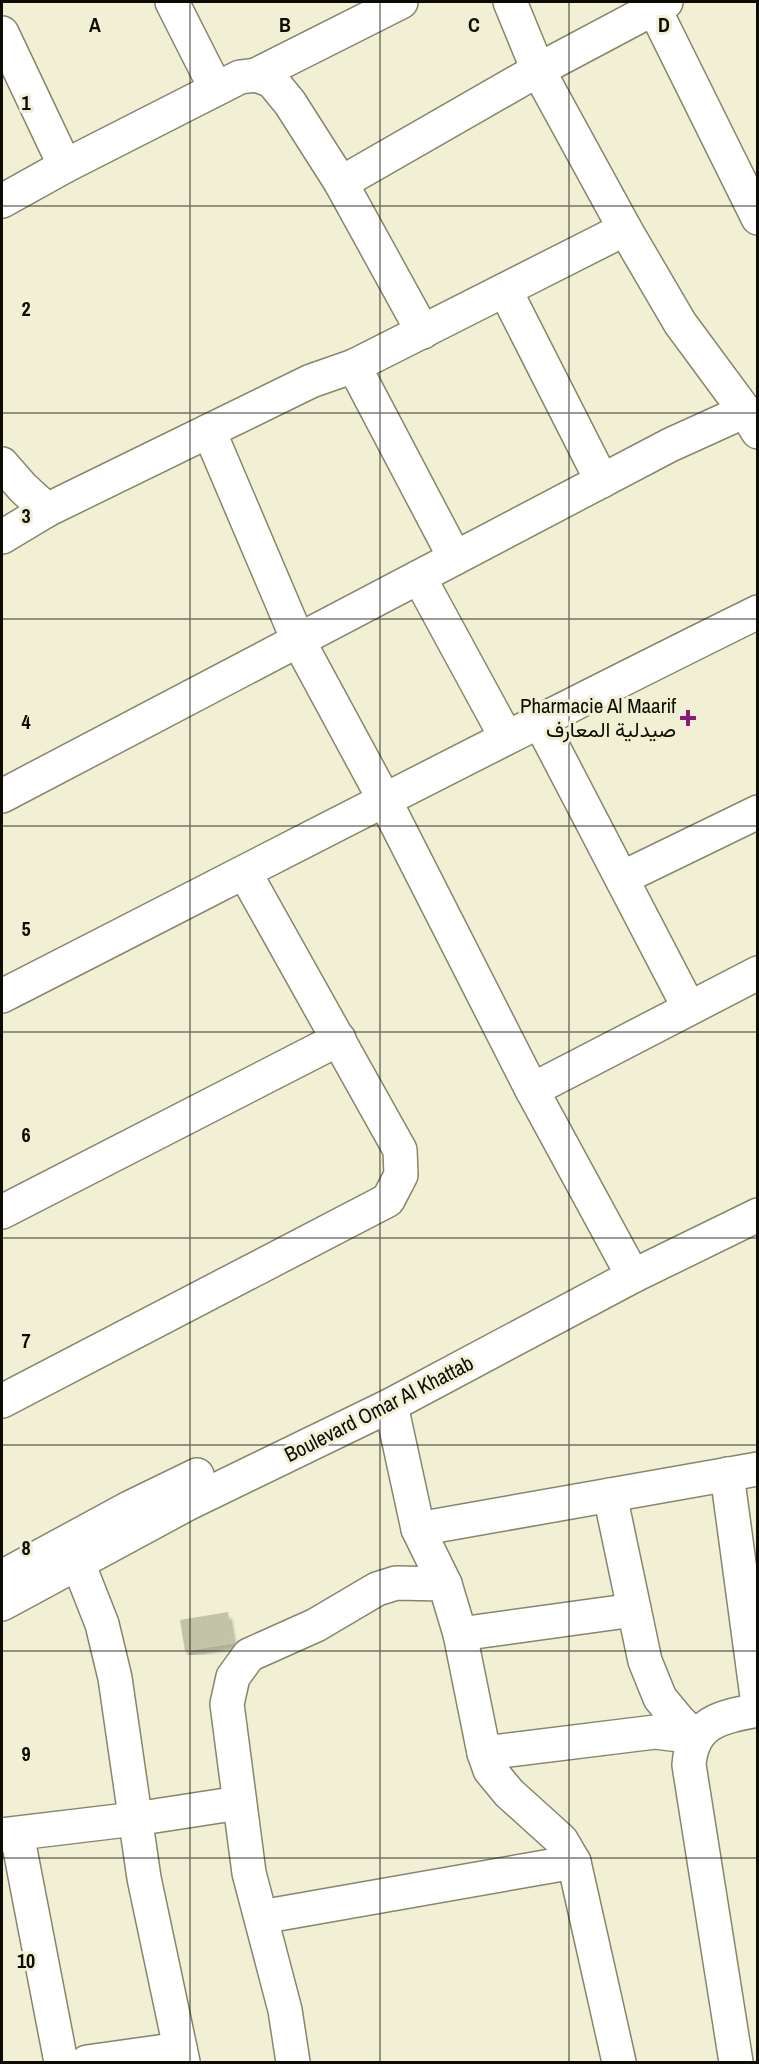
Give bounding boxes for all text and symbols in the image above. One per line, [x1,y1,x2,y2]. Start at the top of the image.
text: A [89,11,101,38]
text: B [279,11,291,38]
text: C [468,11,480,38]
text: D [658,11,670,38]
text: 1 [21,89,31,116]
text: 2 [21,295,31,322]
text: 3 [21,502,31,529]
place label: Pharmacie Al Maarif صيدلية المعارف [520,691,676,744]
text: 4 [21,708,31,735]
marker: Pharmacie Al Maarif صيدلية المعارف [681,711,695,725]
text: 5 [21,915,31,942]
text: 6 [21,1121,31,1148]
text: 7 [21,1327,31,1354]
street label: Boulevard Omar Al Khattab [279,1348,478,1469]
text: 8 [21,1534,31,1561]
text: 9 [21,1740,31,1767]
text: 10 [17,1947,35,1974]

